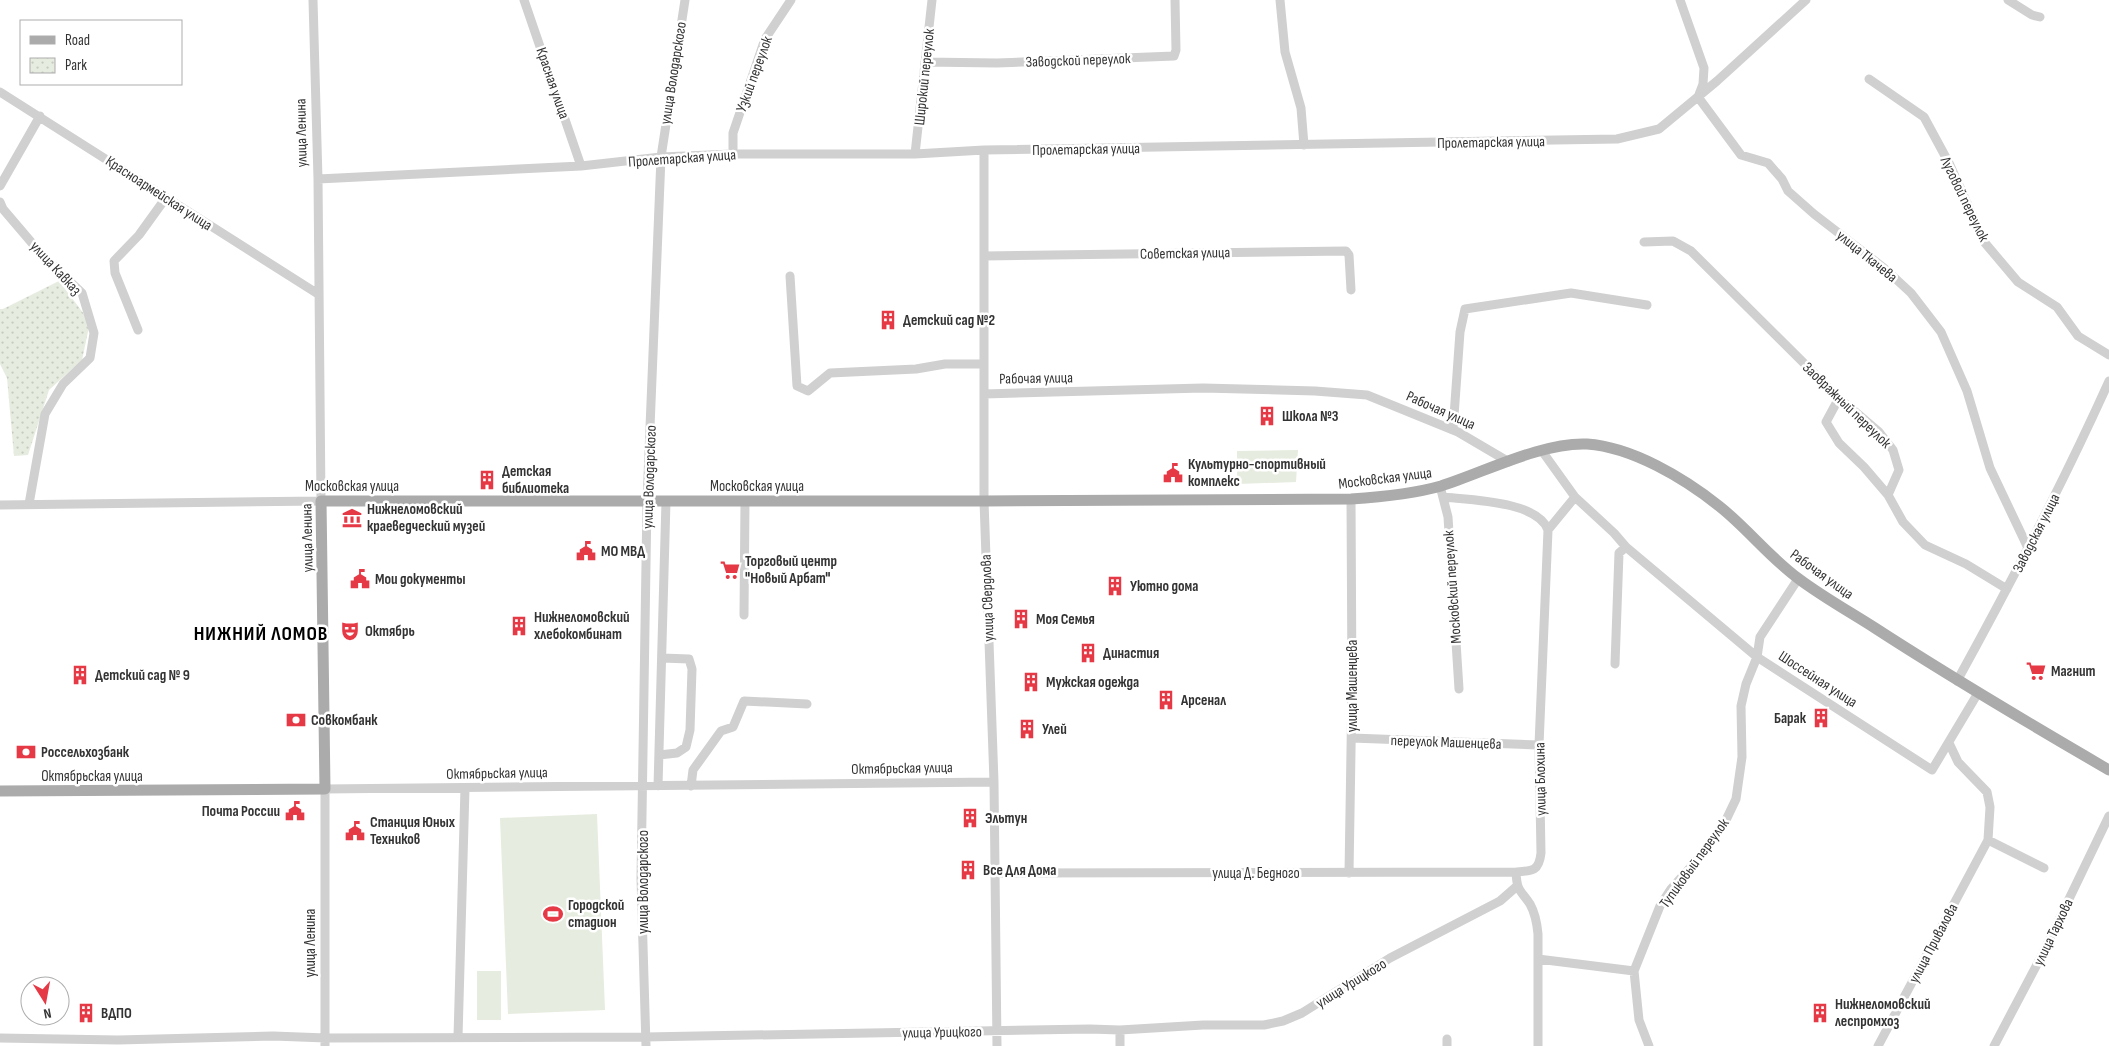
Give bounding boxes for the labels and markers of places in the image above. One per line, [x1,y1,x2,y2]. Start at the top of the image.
building icon: Детский сад №2 [877,309,899,331]
place label: Детский сад №2 [903,311,995,330]
building icon: Школа №3 [1256,405,1278,427]
place label: Школа №3 [1282,407,1339,426]
place label: Культурно-спортивный комплекс [1188,455,1326,491]
place label: Детская библиотека [502,462,569,498]
public building icon: Культурно-спортивный комплекс [1162,462,1184,484]
building icon: Детская библиотека [476,469,498,491]
place label: Нижнеломовский краеведческий музей [367,500,485,536]
museum icon: Нижнеломовский краеведческий музей [341,507,363,529]
public building icon: МО МВД [575,540,597,562]
place label: МО МВД [601,542,645,561]
place label: Торговый центр "Новый Арбат" [745,552,837,588]
supermarket icon: Торговый центр "Новый Арбат" [719,559,741,581]
public building icon: Мои документы [349,568,371,590]
place label: Мои документы [375,570,465,589]
building icon: Уютно дома [1104,575,1126,597]
place label: Уютно дома [1130,577,1198,596]
place label: Нижнеломовский хлебокомбинат [534,608,630,644]
building icon: Моя Семья [1010,608,1032,630]
place label: Моя Семья [1036,610,1095,629]
building icon: Нижнеломовский хлебокомбинат [508,615,530,637]
theatre icon: Октябрь [339,620,361,642]
place label: Октябрь [365,622,415,641]
building icon: Династия [1077,642,1099,664]
place label: Династия [1103,644,1159,663]
supermarket icon: Магнит [2025,660,2047,682]
place label: Магнит [2051,662,2096,681]
building icon: Детский сад № 9 [69,664,91,686]
place label: Детский сад № 9 [95,666,190,685]
building icon: Мужская одежда [1020,671,1042,693]
place label: Мужская одежда [1046,673,1139,692]
building icon: Арсенал [1155,689,1177,711]
place label: Арсенал [1180,691,1226,710]
building icon: Барак [1810,707,1832,729]
bank icon: Совкомбанк [285,709,307,731]
place label: Барак [1774,709,1807,728]
place label: Совкомбанк [311,711,378,730]
building icon: Улей [1016,718,1038,740]
place label: Улей [1042,720,1067,739]
bank icon: Россельхозбанк [15,741,37,763]
place label: Россельхозбанк [41,743,130,762]
public building icon: Почта России [284,800,306,822]
place label: Почта России [202,802,280,821]
building icon: Эльтун [959,807,981,829]
place label: Эльтун [985,809,1027,828]
place label: Станция Юных Техников [370,813,456,849]
public building icon: Станция Юных Техников [344,820,366,842]
building icon: Все Для Дома [957,859,979,881]
place label: Все Для Дома [983,861,1056,880]
place label: Городской стадион [568,896,624,932]
sports icon: Городской стадион [542,903,564,925]
place label: Нижнеломовский леспромхоз [1835,995,1931,1031]
building icon: ВДПО [75,1002,97,1024]
building icon: Нижнеломовский леспромхоз [1809,1002,1831,1024]
place label: ВДПО [101,1004,132,1023]

